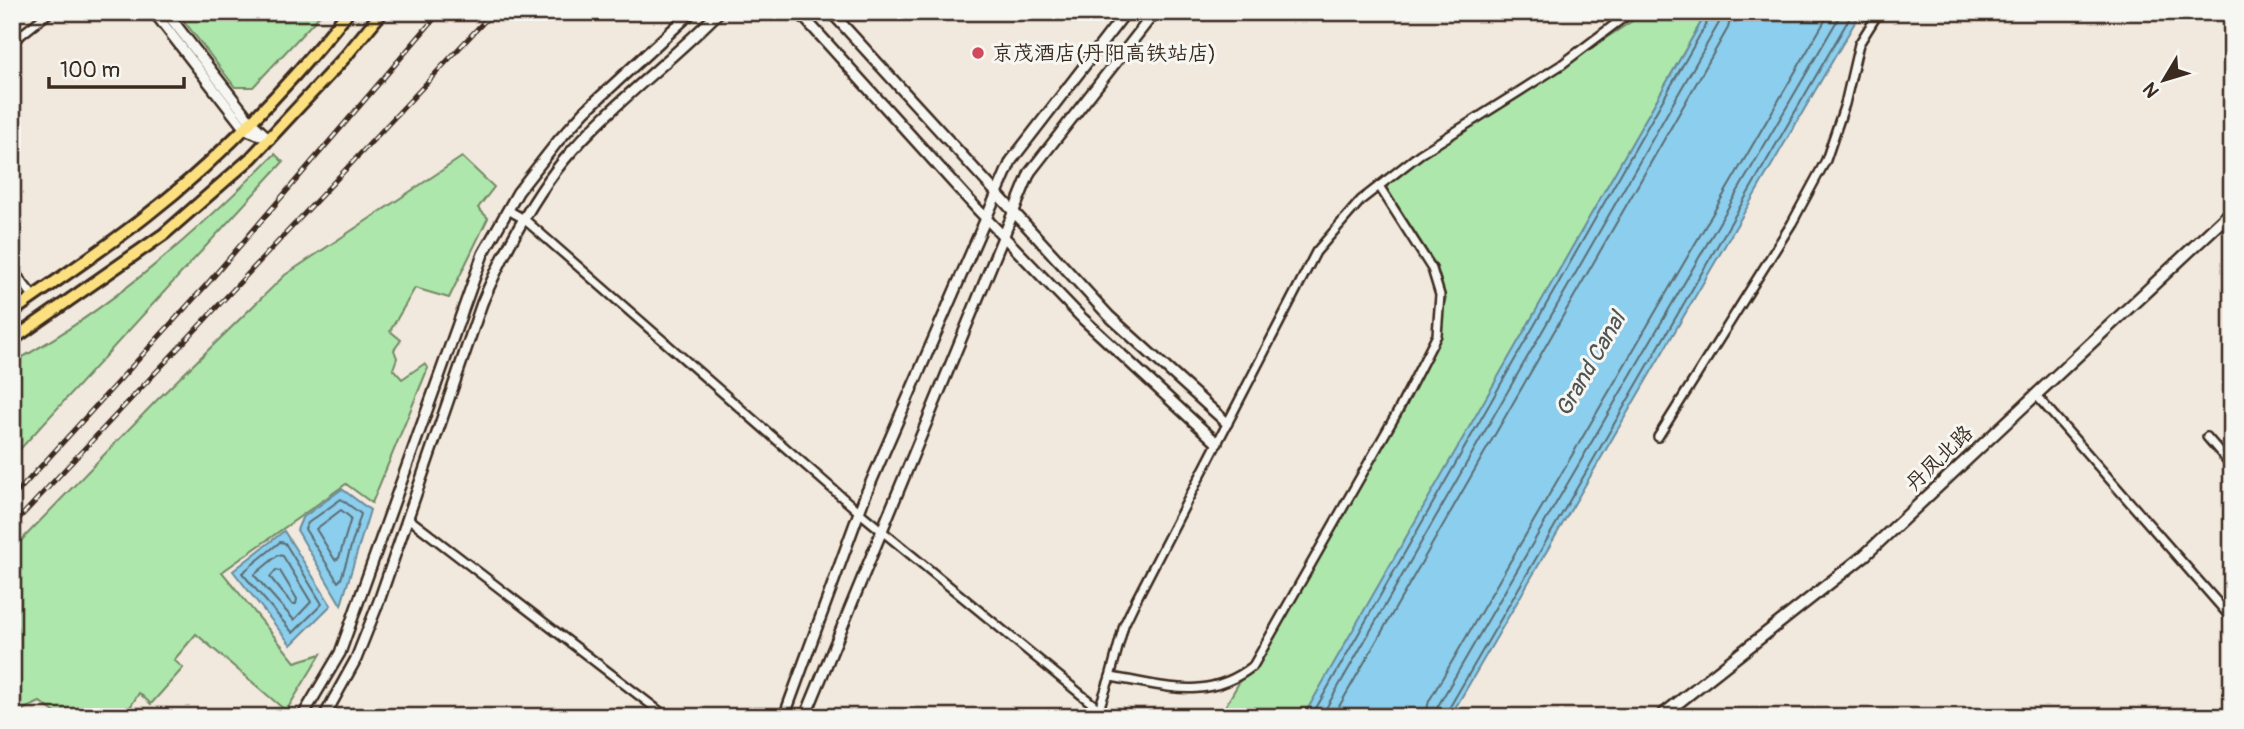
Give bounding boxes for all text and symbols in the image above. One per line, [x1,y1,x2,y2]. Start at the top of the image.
place label: 京茂酒店(丹阳高铁站店) [992,40,1216,67]
marker: 京茂酒店(丹阳高铁站店) [970,45,986,61]
scale bar [49,46,184,90]
north arrow [2128,46,2198,116]
text: 100 m [60,57,120,84]
text: N [2138,77,2165,102]
water label: Grand Canal [1549,305,1633,422]
street label: 丹凤北路 [1900,419,1979,497]

